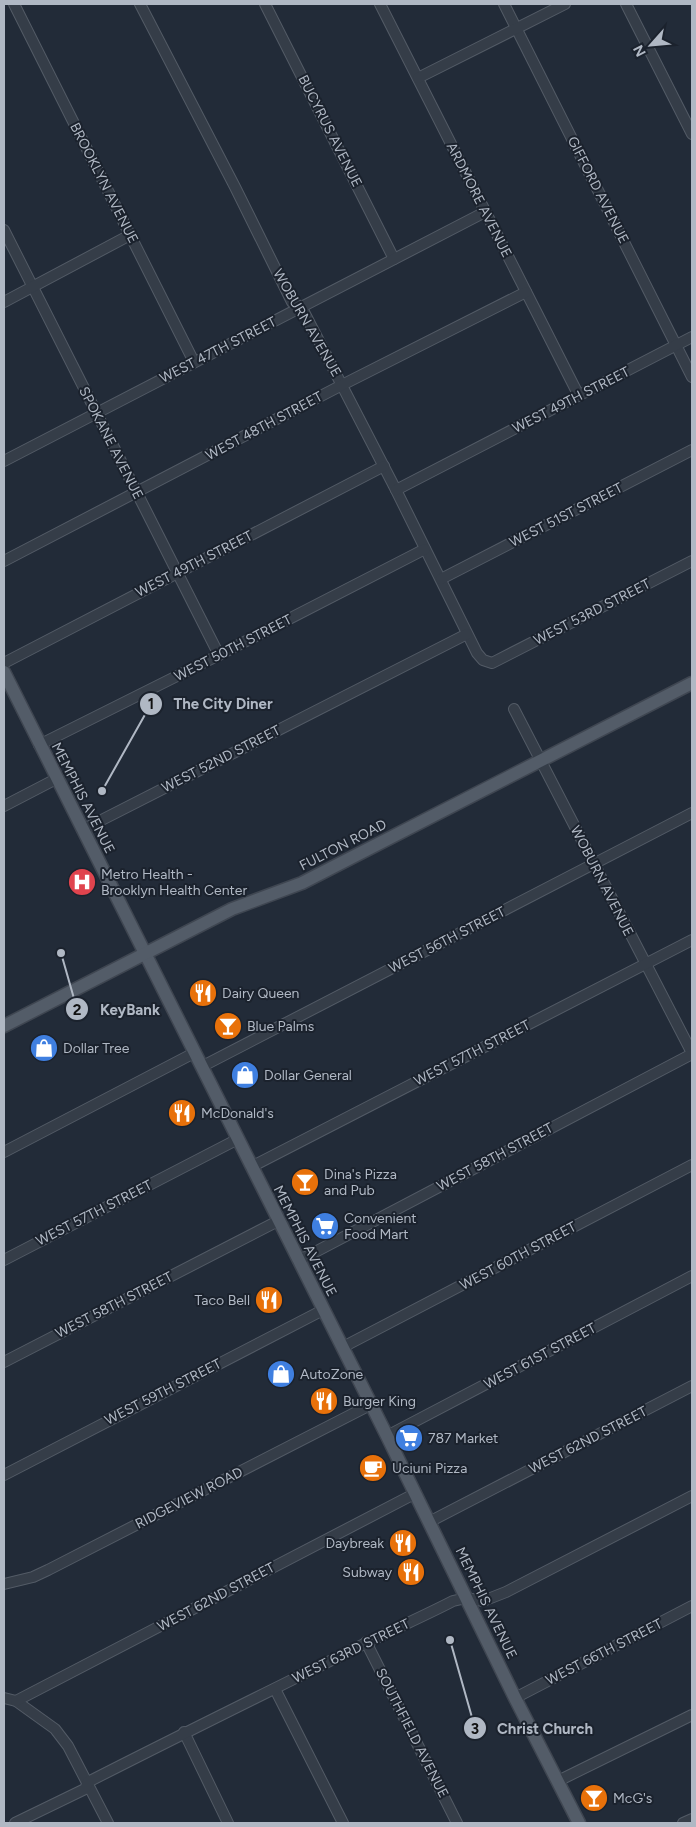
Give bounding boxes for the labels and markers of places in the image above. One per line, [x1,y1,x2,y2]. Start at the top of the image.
callout: The City Diner [138,689,282,719]
place label: Metro Health - Brooklyn Health Center [101,866,247,899]
hospital icon: Metro Health - Brooklyn Health Center [67,867,97,897]
restaurant icon: Dairy Queen [188,978,218,1008]
place label: Dairy Queen [222,985,300,1002]
callout: KeyBank [65,994,170,1024]
bar icon: Blue Palms [213,1011,243,1041]
place label: Blue Palms [247,1018,314,1035]
shop icon: Dollar Tree [29,1033,59,1063]
place label: Dollar Tree [63,1040,130,1057]
shop icon: Dollar General [230,1060,260,1090]
place label: Dollar General [264,1067,352,1084]
restaurant icon: McDonald's [167,1098,197,1128]
place label: McDonald's [201,1105,274,1122]
place label: Dina's Pizza and Pub [324,1166,397,1199]
bar icon: Dina's Pizza and Pub [290,1167,320,1197]
place label: Convenient Food Mart [344,1210,417,1243]
supermarket icon: Convenient Food Mart [310,1211,340,1241]
restaurant icon: Taco Bell [254,1285,284,1315]
place label: Taco Bell [194,1292,250,1309]
shop icon: AutoZone [266,1359,296,1389]
place label: AutoZone [300,1366,364,1383]
restaurant icon: Burger King [309,1386,339,1416]
place label: Burger King [343,1393,416,1410]
supermarket icon: 787 Market [394,1423,424,1453]
place label: 787 Market [428,1430,498,1447]
cafe icon: Uciuni Pizza [358,1453,388,1483]
place label: Uciuni Pizza [392,1460,467,1477]
restaurant icon: Daybreak [388,1528,418,1558]
place label: Daybreak [325,1535,384,1552]
restaurant icon: Subway [396,1557,426,1587]
place label: Subway [342,1564,393,1581]
callout: Christ Church [462,1713,603,1743]
bar icon: McG's [579,1783,609,1813]
place label: McG's [613,1790,652,1807]

